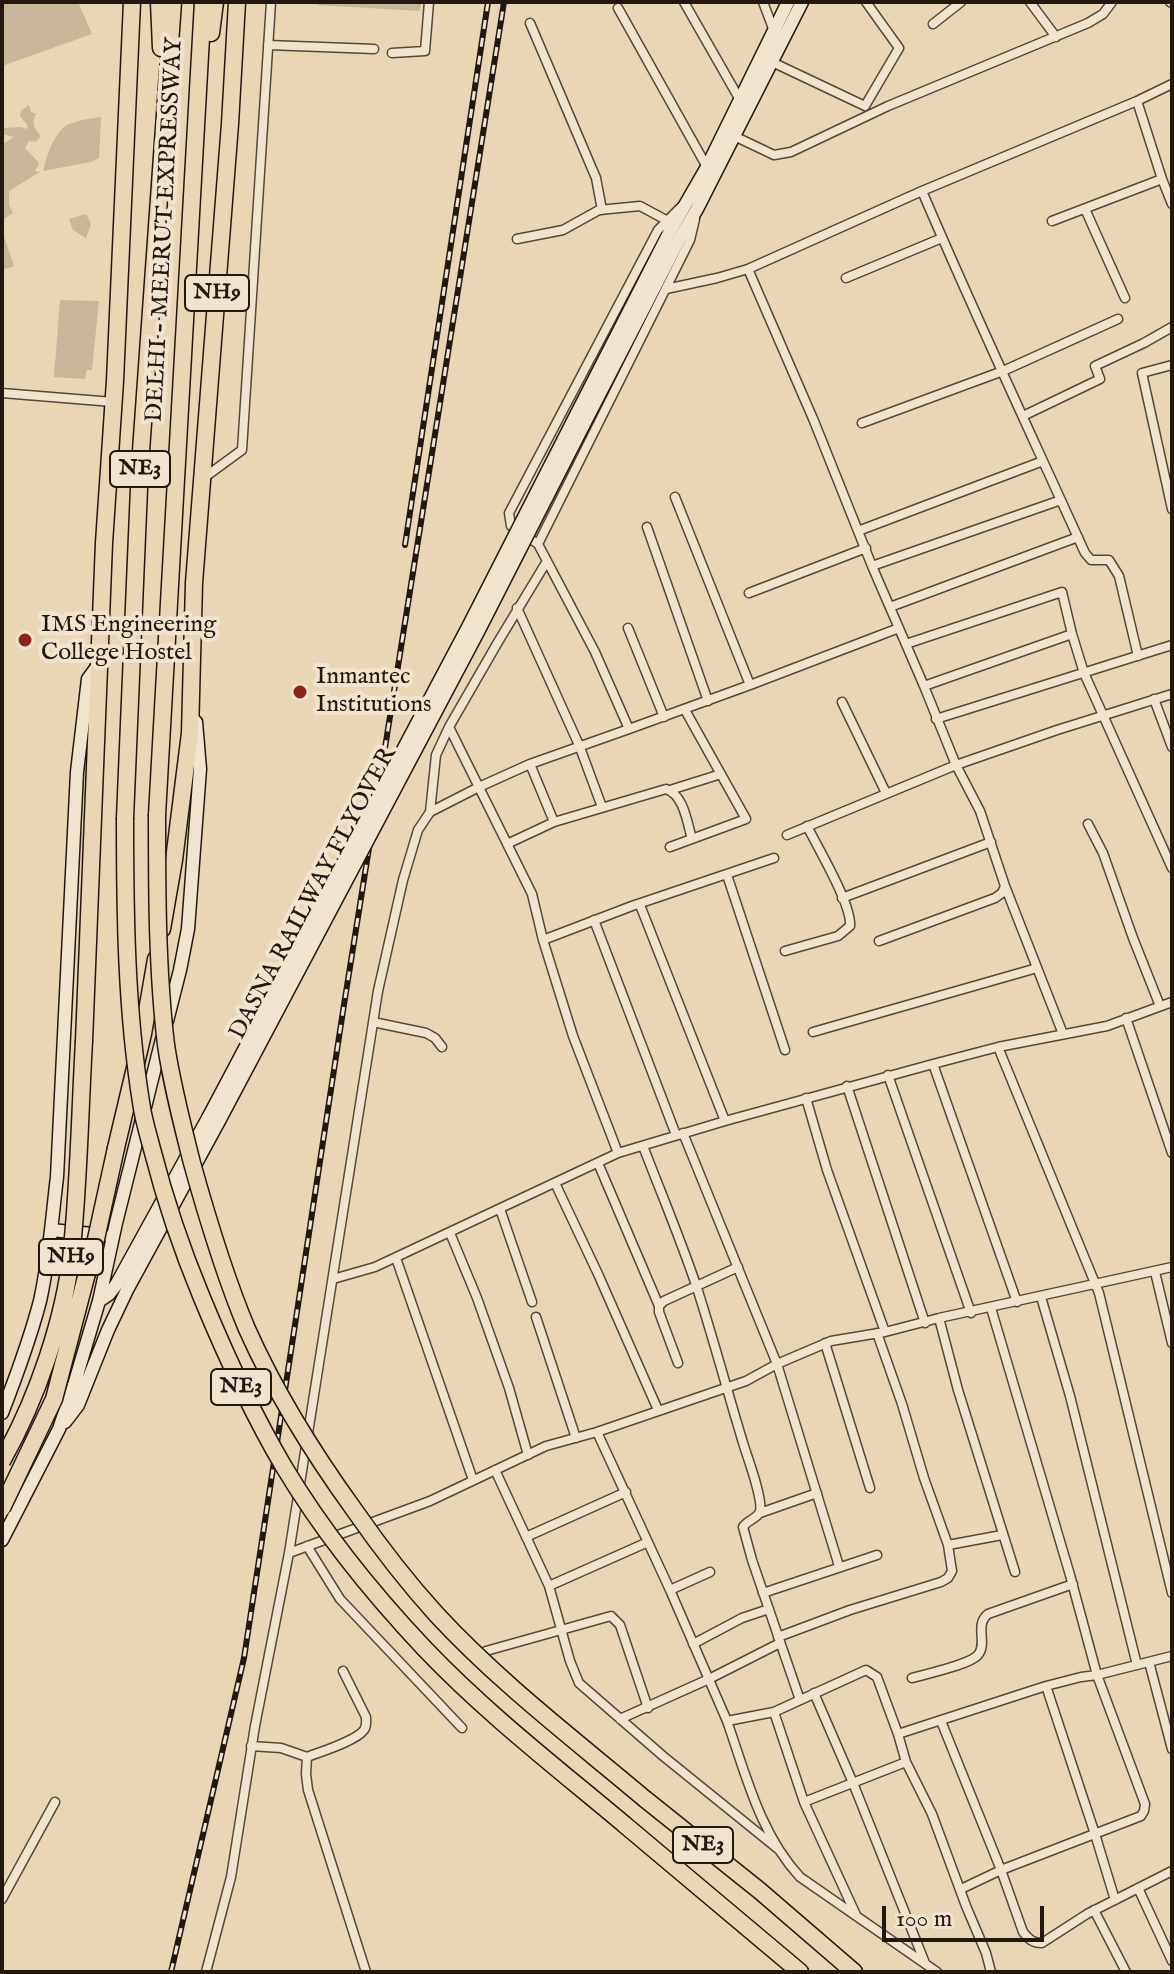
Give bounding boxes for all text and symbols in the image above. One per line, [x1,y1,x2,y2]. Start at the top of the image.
street label: DELHI - MEERUT EXPRESSWAY [142,37,190,423]
road number: NH9 [185,275,249,311]
road number: NE3 [110,451,170,487]
place label: IMS Engineering College Hostel [41,612,216,668]
marker: IMS Engineering College Hostel [16,631,34,649]
place label: Inmantec Institutions [316,664,431,720]
marker: Inmantec Institutions [291,683,309,701]
street label: DASNA RAILWAY FLYOVER [224,743,404,1045]
road number: NH9 [39,1239,103,1275]
road number: NE3 [211,1369,271,1405]
road number: NE3 [673,1827,733,1863]
scale bar [886,1890,1048,1940]
text: 100 m [896,1904,952,1935]

